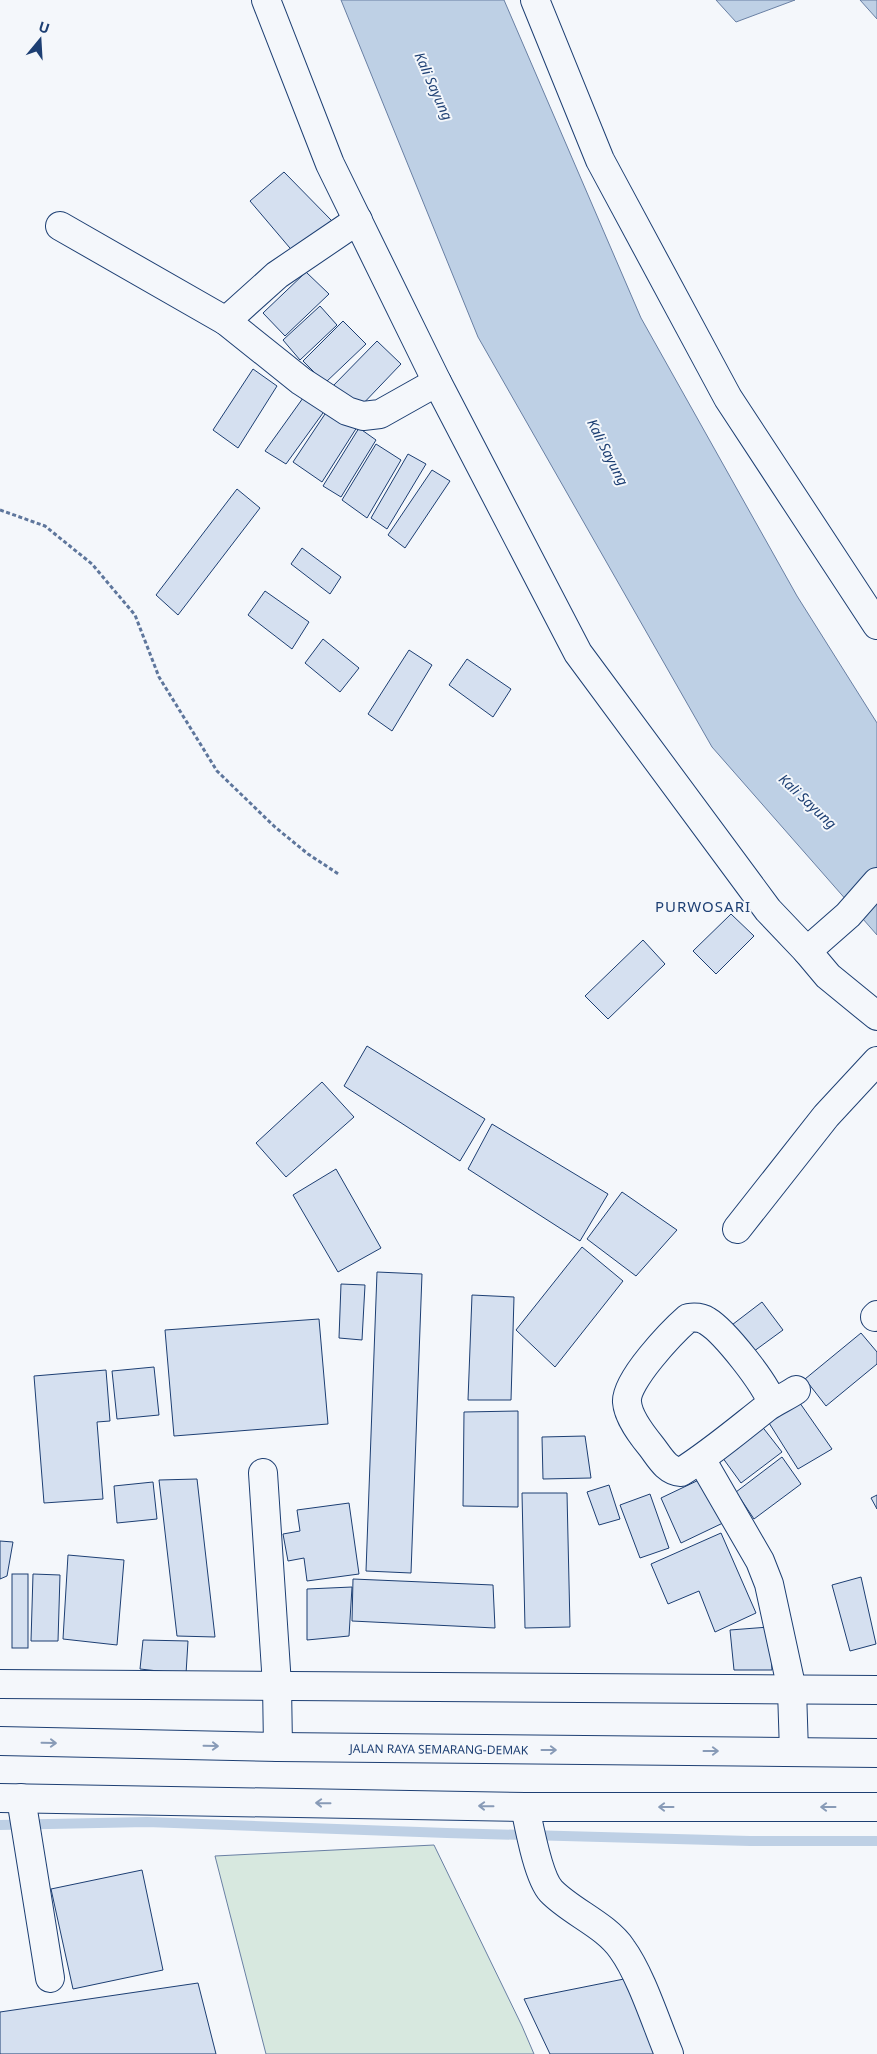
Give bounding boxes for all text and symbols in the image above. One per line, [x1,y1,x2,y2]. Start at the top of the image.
north arrow [15,15,65,65]
text: U [36,16,52,38]
water label: Kali Sayung [411,49,457,123]
water label: Kali Sayung [583,415,633,489]
water label: Kali Sayung [775,769,841,833]
district label: PURWOSARI [655,896,751,916]
one-way arrow [40,1738,56,1747]
street label: JALAN RAYA SEMARANG-DEMAK [349,1739,529,1758]
one-way arrow [202,1741,219,1751]
one-way arrow [540,1745,556,1754]
one-way arrow [702,1746,719,1756]
one-way arrow [316,1799,332,1808]
one-way arrow [478,1801,494,1811]
one-way arrow [658,1802,674,1812]
one-way arrow [821,1802,837,1812]

